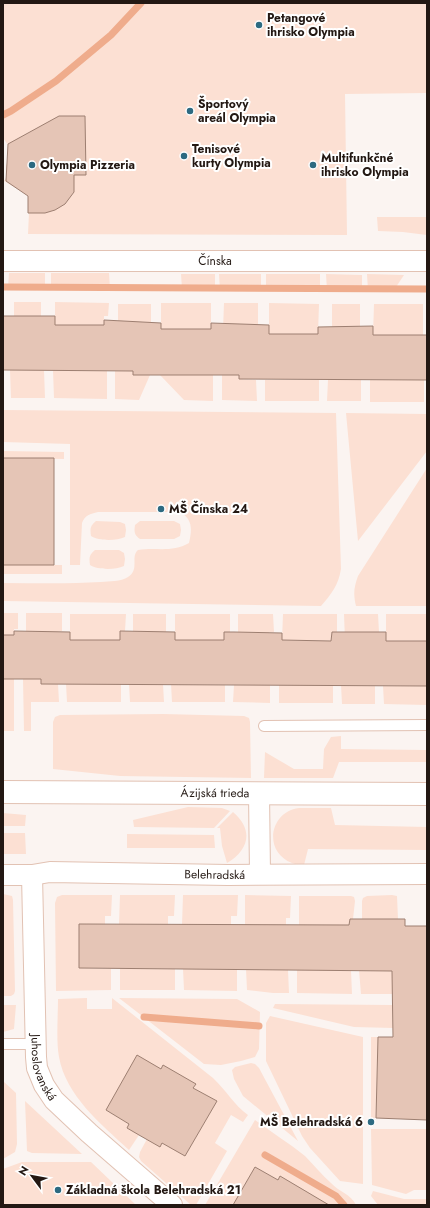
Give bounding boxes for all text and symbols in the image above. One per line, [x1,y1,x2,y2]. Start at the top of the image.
place label: Petangové ihrisko Olympia [267,9,355,41]
marker: Petangové ihrisko Olympia [254,20,264,30]
place label: Športový areál Olympia [198,95,276,127]
marker: Športový areál Olympia [185,106,195,116]
place label: Tenisové kurty Olympia [192,140,271,172]
place label: Multifunkčné ihrisko Olympia [321,149,409,181]
marker: Tenisové kurty Olympia [179,151,189,161]
place label: Olympia Pizzeria [40,156,135,174]
marker: Olympia Pizzeria [27,160,37,170]
marker: Multifunkčné ihrisko Olympia [308,160,318,170]
street label: Čínska [198,252,232,270]
place label: MŠ Čínska 24 [169,500,248,518]
marker: MŠ Čínska 24 [156,504,166,514]
street label: Ázijská trieda [181,784,250,802]
street label: Belehradská [184,865,245,884]
street label: Juhoslovanská [26,1032,61,1104]
place label: MŠ Belehradská 6 [260,1113,363,1131]
marker: MŠ Belehradská 6 [366,1117,376,1127]
north arrow [12,1156,52,1196]
text: N [14,1163,33,1179]
place label: Základná škola Belehradská 21 [66,1181,241,1199]
marker: Základná škola Belehradská 21 [53,1185,63,1195]

